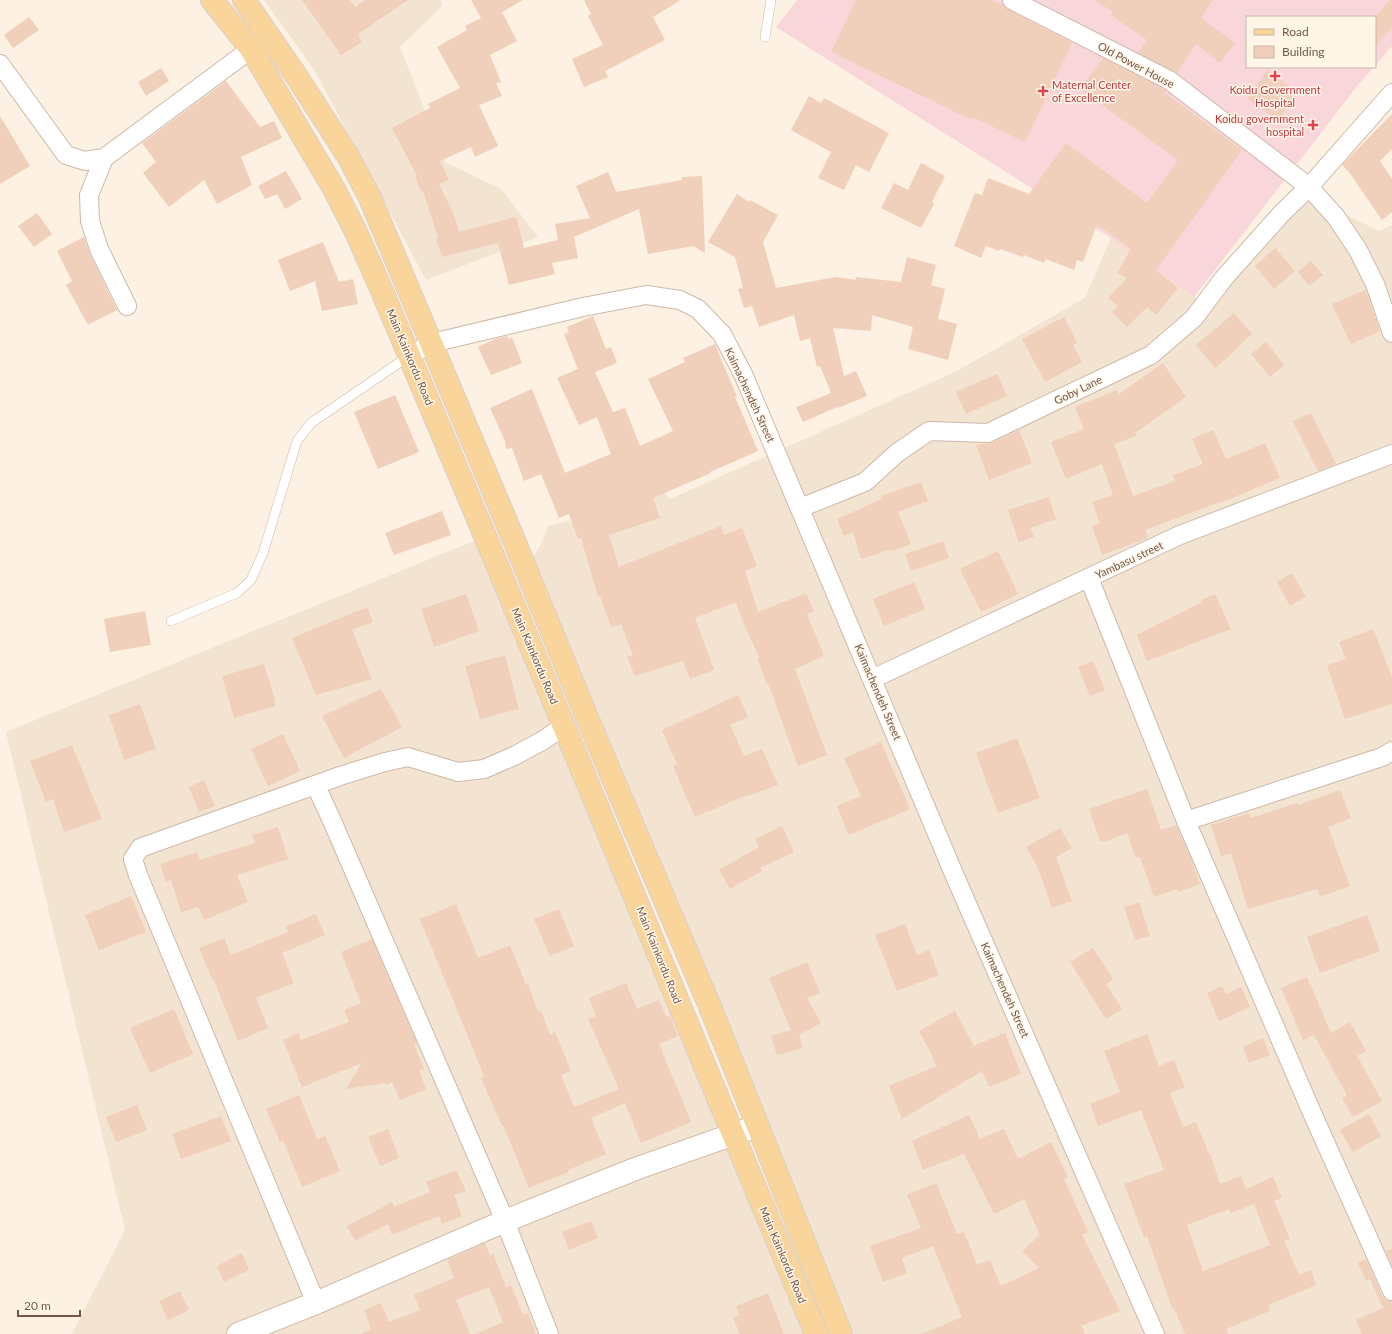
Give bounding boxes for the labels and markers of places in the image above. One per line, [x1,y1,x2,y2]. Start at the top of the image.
marker: Koidu Government Hospital [1269,70,1281,82]
place label: Maternal Center of Excellence [1052,78,1131,104]
place label: Koidu Government Hospital [1229,83,1321,109]
marker: Maternal Center of Excellence [1037,85,1049,97]
place label: Koidu government hospital [1215,112,1304,138]
marker: Koidu government hospital [1307,119,1319,131]

